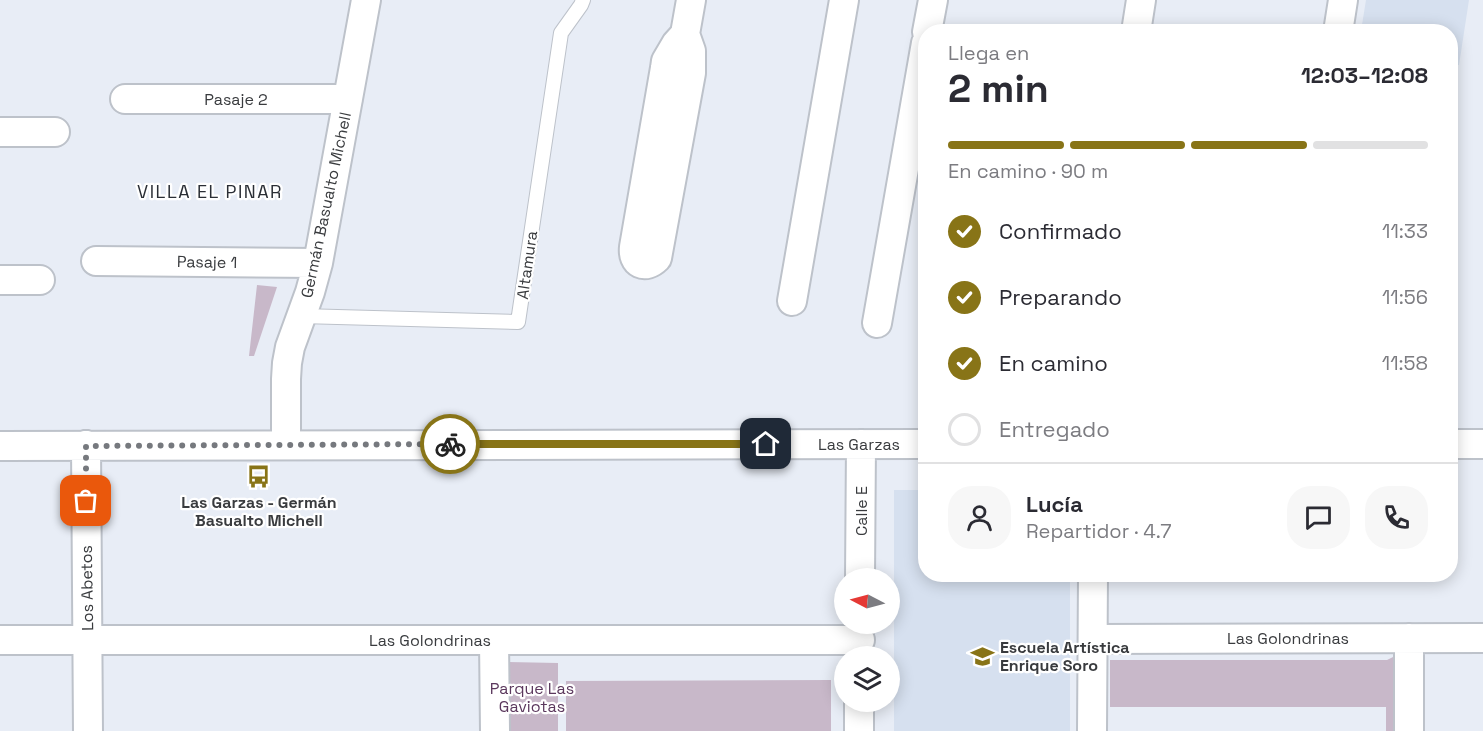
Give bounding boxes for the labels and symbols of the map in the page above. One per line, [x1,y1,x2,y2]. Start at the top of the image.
street label: Pasaje 2 [204,89,268,110]
street label: Germán Basualto Michell [296,110,356,300]
district label: VILLA EL PINAR [137,180,283,203]
street label: Altamura [512,229,542,301]
street label: Pasaje 1 [177,251,237,273]
courier [420,414,480,474]
pin [740,418,791,469]
street label: Las Garzas [818,434,900,455]
bus stop icon: Las Garzas - Germán Basualto Michell [246,464,272,490]
pin [60,475,111,526]
street label: Calle E [851,486,872,536]
place label: Las Garzas - Germán Basualto Michell [181,492,337,531]
street label: Los Abetos [76,545,98,631]
north arrow [834,568,900,634]
street label: Las Golondrinas [1227,628,1349,649]
street label: Las Golondrinas [369,630,491,651]
place label: Escuela Artística Enrique Soro [1000,637,1130,676]
school or university icon: Escuela Artística Enrique Soro [969,643,995,669]
park label: Parque Las Gaviotas [490,678,574,717]

